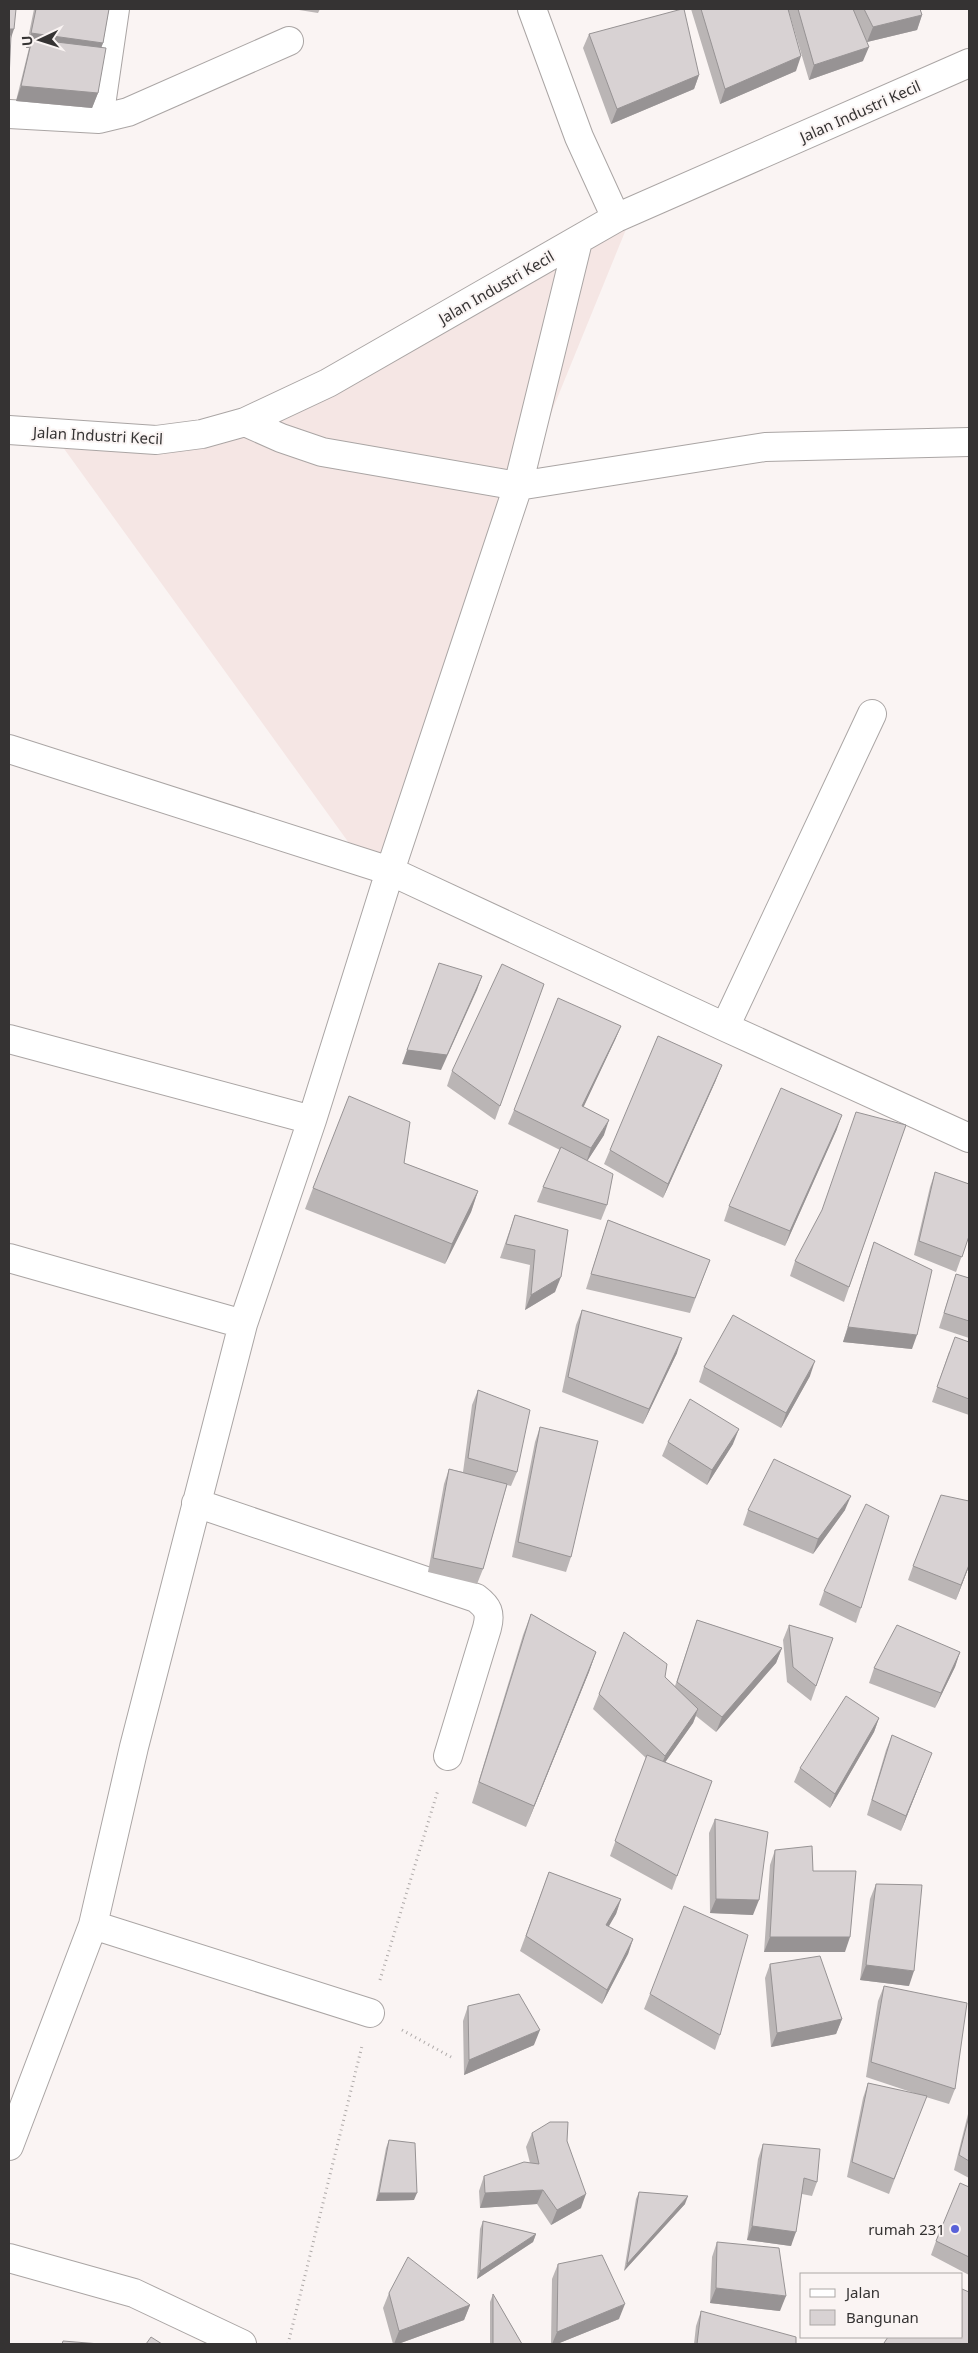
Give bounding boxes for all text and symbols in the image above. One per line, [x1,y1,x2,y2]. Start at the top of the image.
north arrow [15,15,65,65]
text: U [17,35,36,47]
street label: Jalan Industri Kecil [795,75,923,147]
street label: Jalan Industri Kecil [433,246,557,329]
street label: Jalan Industri Kecil [31,422,163,448]
place label: rumah 231 [868,2219,945,2239]
marker: rumah 231 [949,2223,961,2235]
legend [800,2273,963,2338]
text: Jalan [844,2282,880,2302]
text: Bangunan [846,2307,919,2327]

